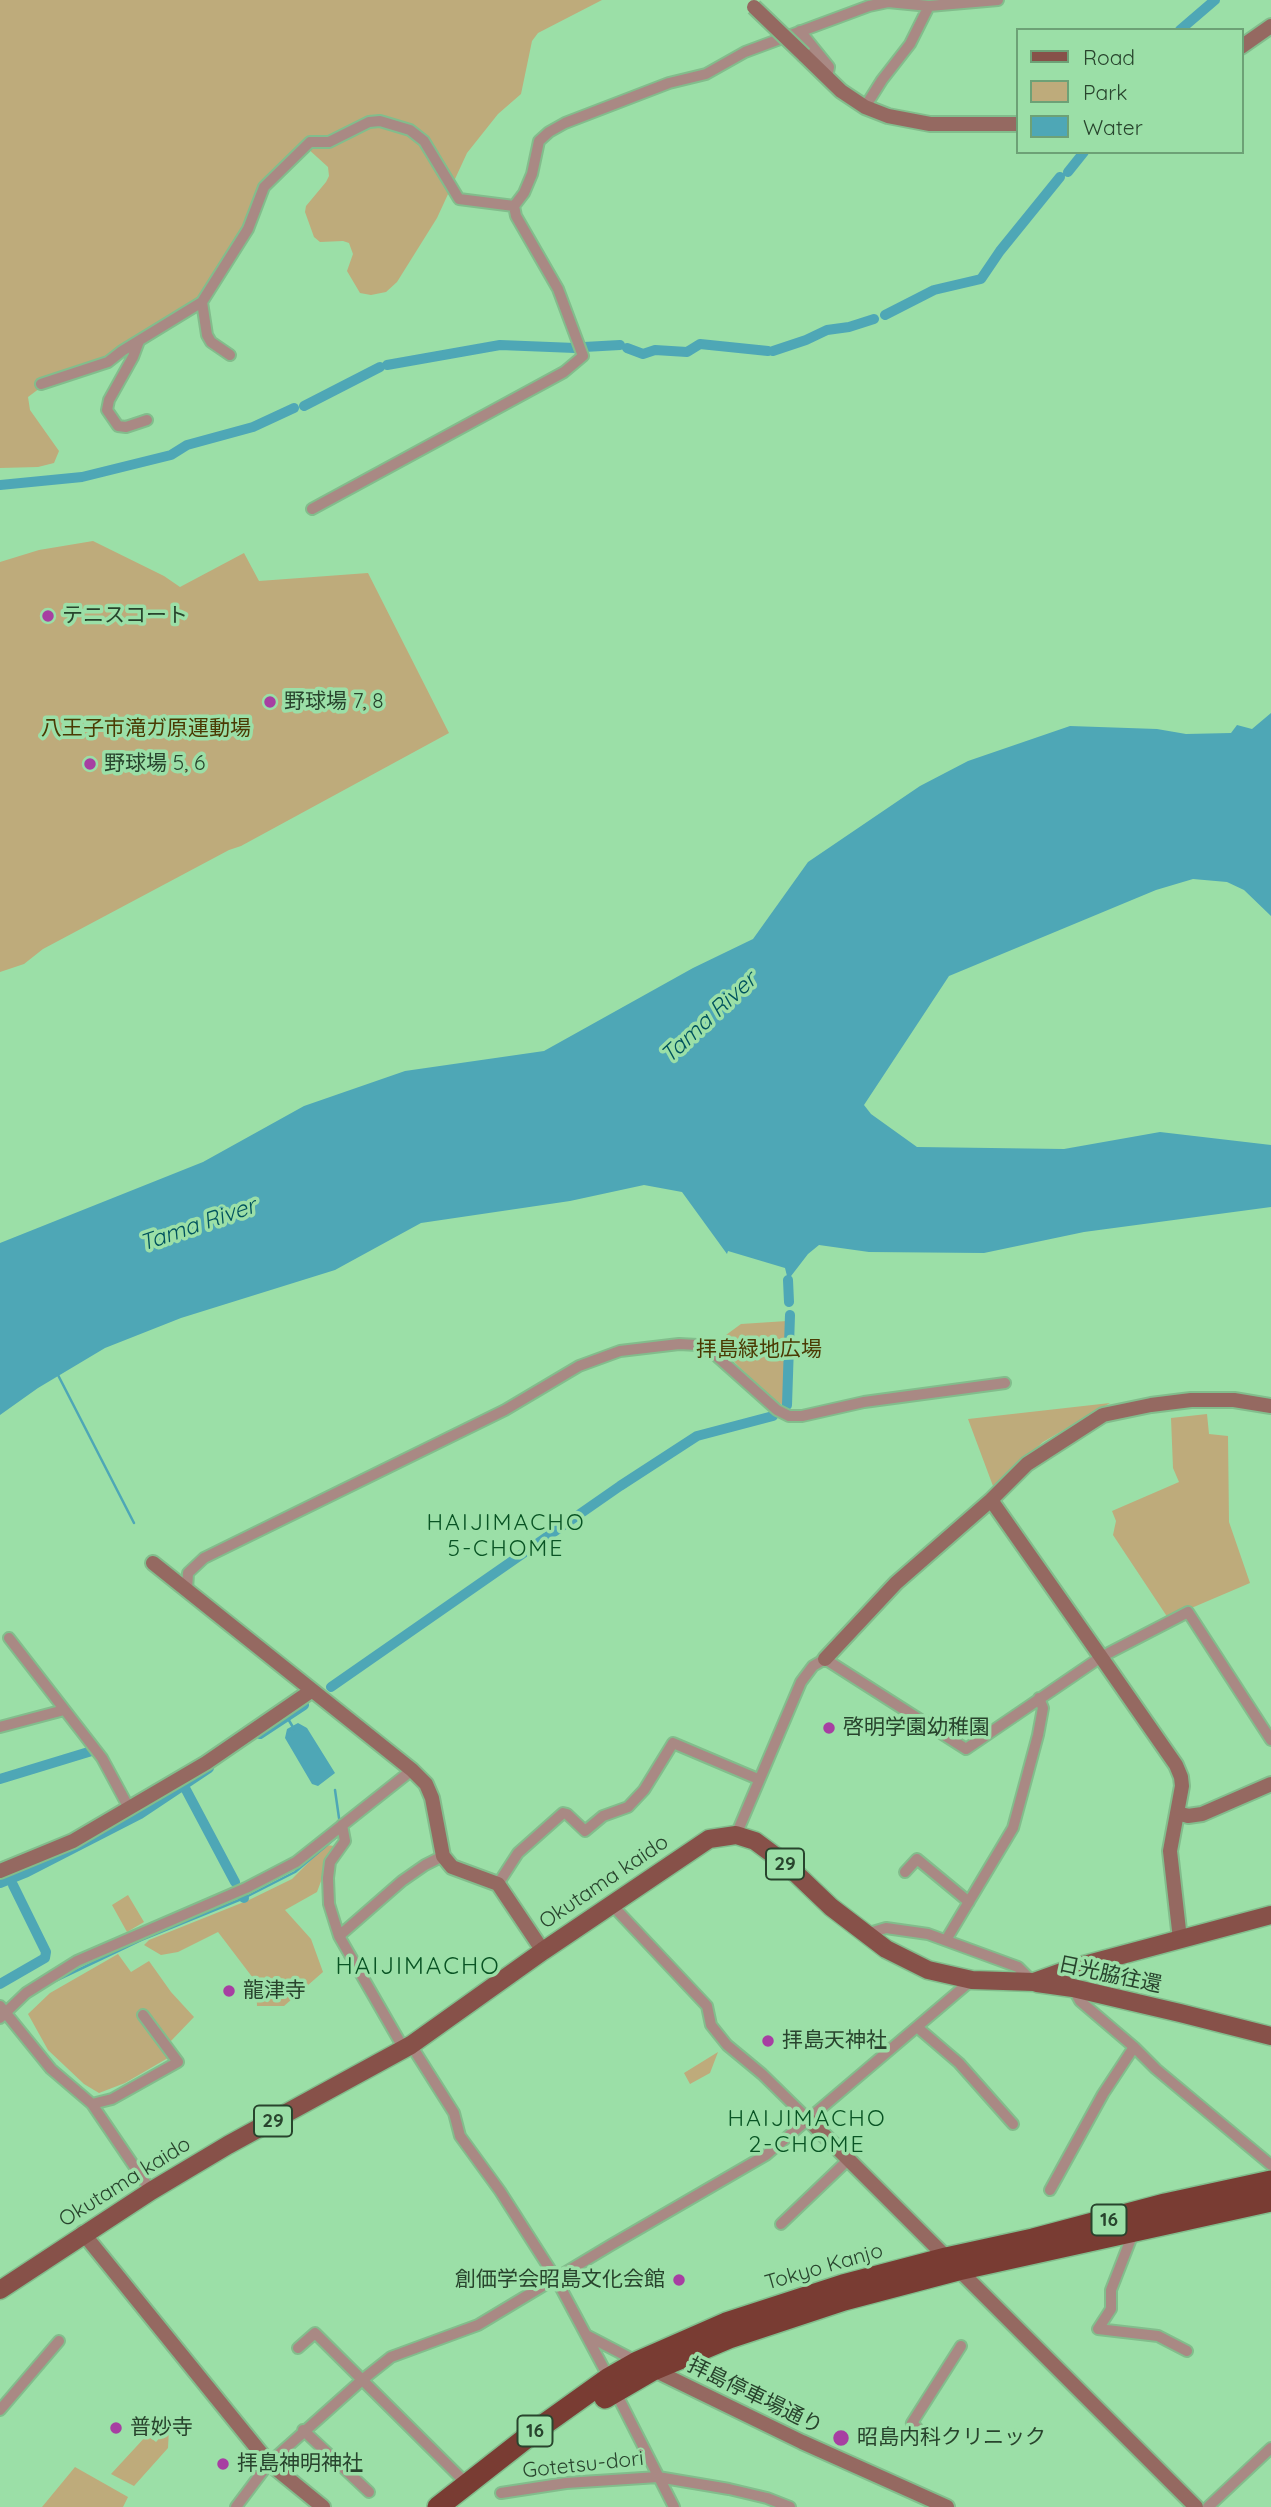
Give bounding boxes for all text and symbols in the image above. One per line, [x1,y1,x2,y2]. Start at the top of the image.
legend [1016,28,1243,154]
text: Road [1083,44,1135,70]
text: Park [1083,79,1127,105]
text: Water [1083,114,1143,140]
place label: テニスコート [62,603,188,629]
marker: テニスコート [40,608,56,624]
place label: 野球場 7, 8 [284,689,384,715]
marker: 野球場 7, 8 [262,694,278,710]
park label: 八王子市滝ガ原運動場 [41,716,251,742]
place label: 野球場 5, 6 [104,751,205,777]
marker: 野球場 5, 6 [82,756,98,772]
water label: Tama River [655,967,763,1069]
water label: Tama River [136,1192,260,1258]
park label: 拝島緑地広場 [696,1337,822,1363]
district label: HAIJIMACHO 5-CHOME [428,1509,584,1563]
place label: 啓明学園幼稚園 [843,1715,990,1741]
marker: 啓明学園幼稚園 [821,1720,837,1736]
street label: Okutama kaido [535,1830,673,1934]
road number: 29 [766,1848,804,1880]
street label: 日光脇往還 [1056,1952,1164,1998]
district label: HAIJIMACHO [337,1953,499,1981]
place label: 龍津寺 [243,1978,306,2004]
marker: 龍津寺 [221,1983,237,1999]
place label: 拝島天神社 [782,2028,887,2054]
marker: 拝島天神社 [760,2033,776,2049]
district label: HAIJIMACHO 2-CHOME [729,2105,885,2159]
road number: 29 [254,2106,292,2136]
street label: Okutama kaido [55,2131,195,2233]
road number: 16 [1092,2204,1126,2236]
street label: Tokyo Kanjo [762,2238,886,2296]
place label: 創価学会昭島文化会館 [455,2267,665,2293]
marker: 創価学会昭島文化会館 [671,2272,687,2288]
street label: 拝島停車場通り [683,2352,827,2440]
place label: 普妙寺 [130,2415,193,2441]
road number: 16 [518,2416,552,2446]
marker: 普妙寺 [108,2420,124,2436]
place label: 昭島内科クリニック [857,2425,1046,2451]
marker: 昭島内科クリニック [831,2428,851,2448]
street label: Gotetsu-dori [521,2446,645,2484]
place label: 拝島神明神社 [237,2451,363,2477]
marker: 拝島神明神社 [215,2456,231,2472]

